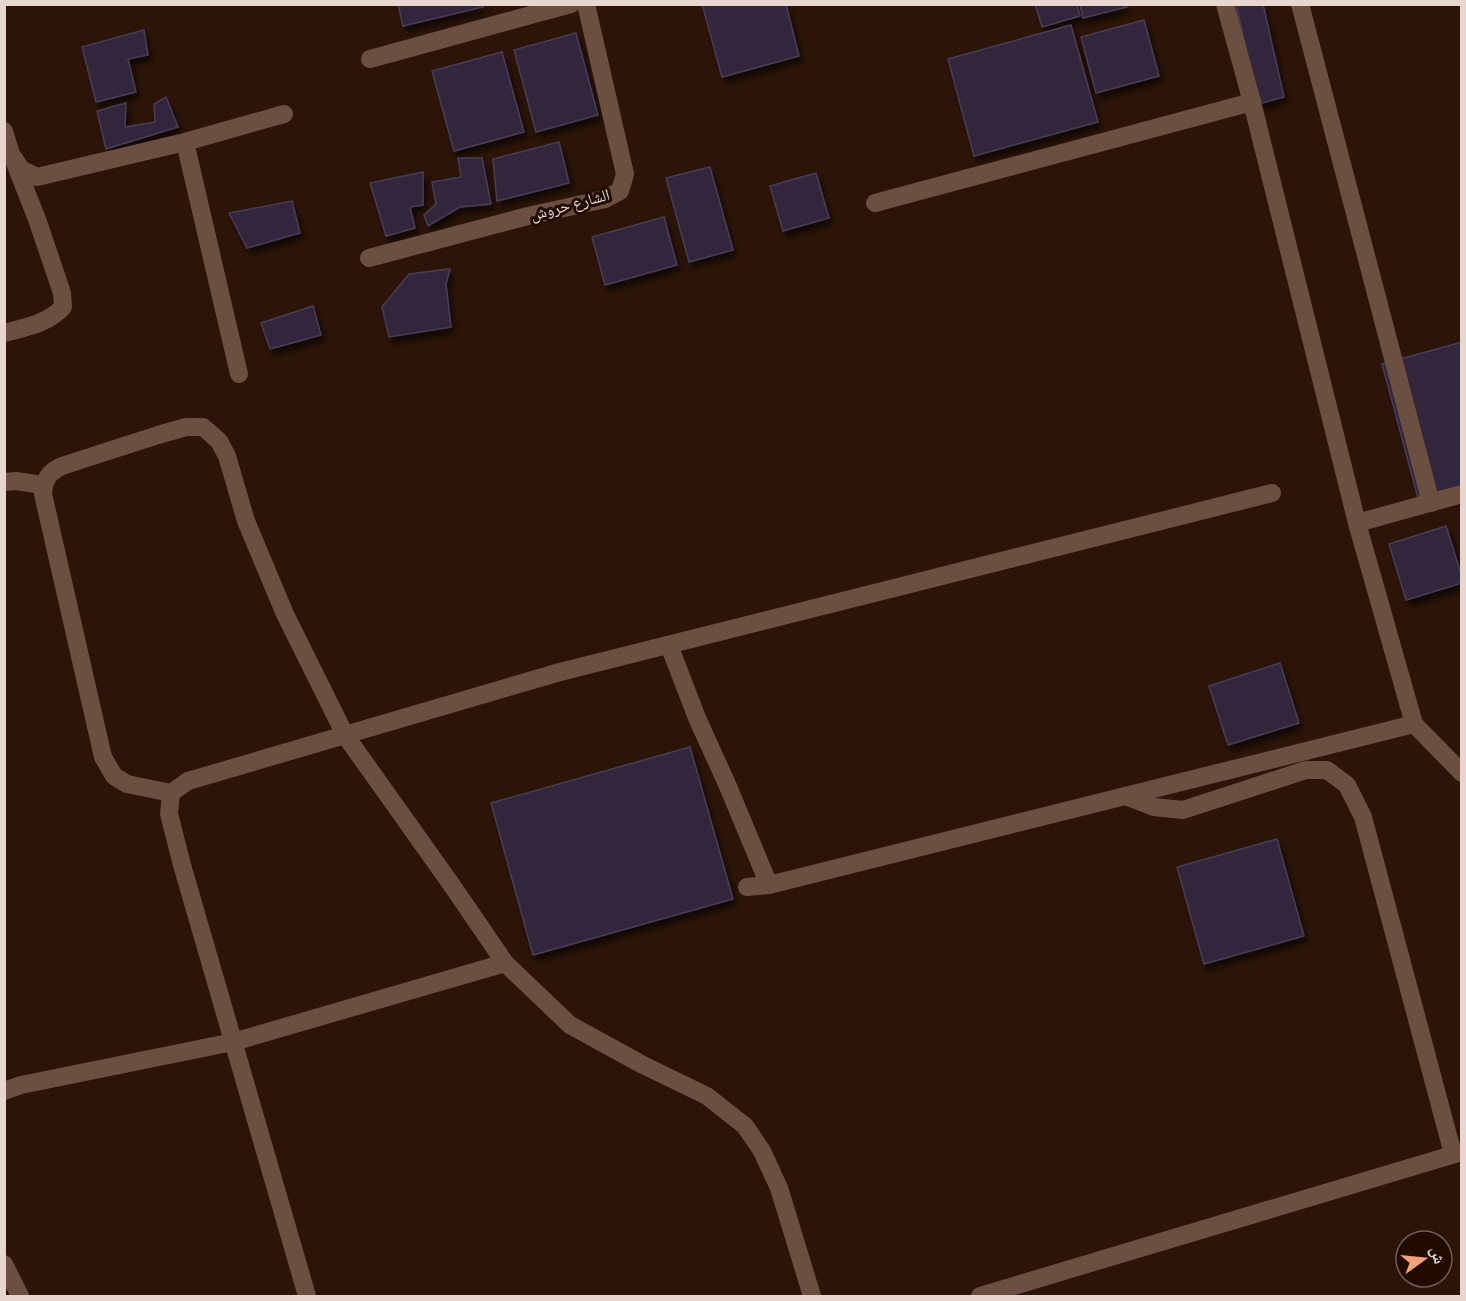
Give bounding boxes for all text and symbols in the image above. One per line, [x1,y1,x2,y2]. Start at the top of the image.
street label: الشارع حروش [528,185,612,225]
north arrow [1394,1229,1454,1289]
text: ش [1426,1245,1449,1266]

